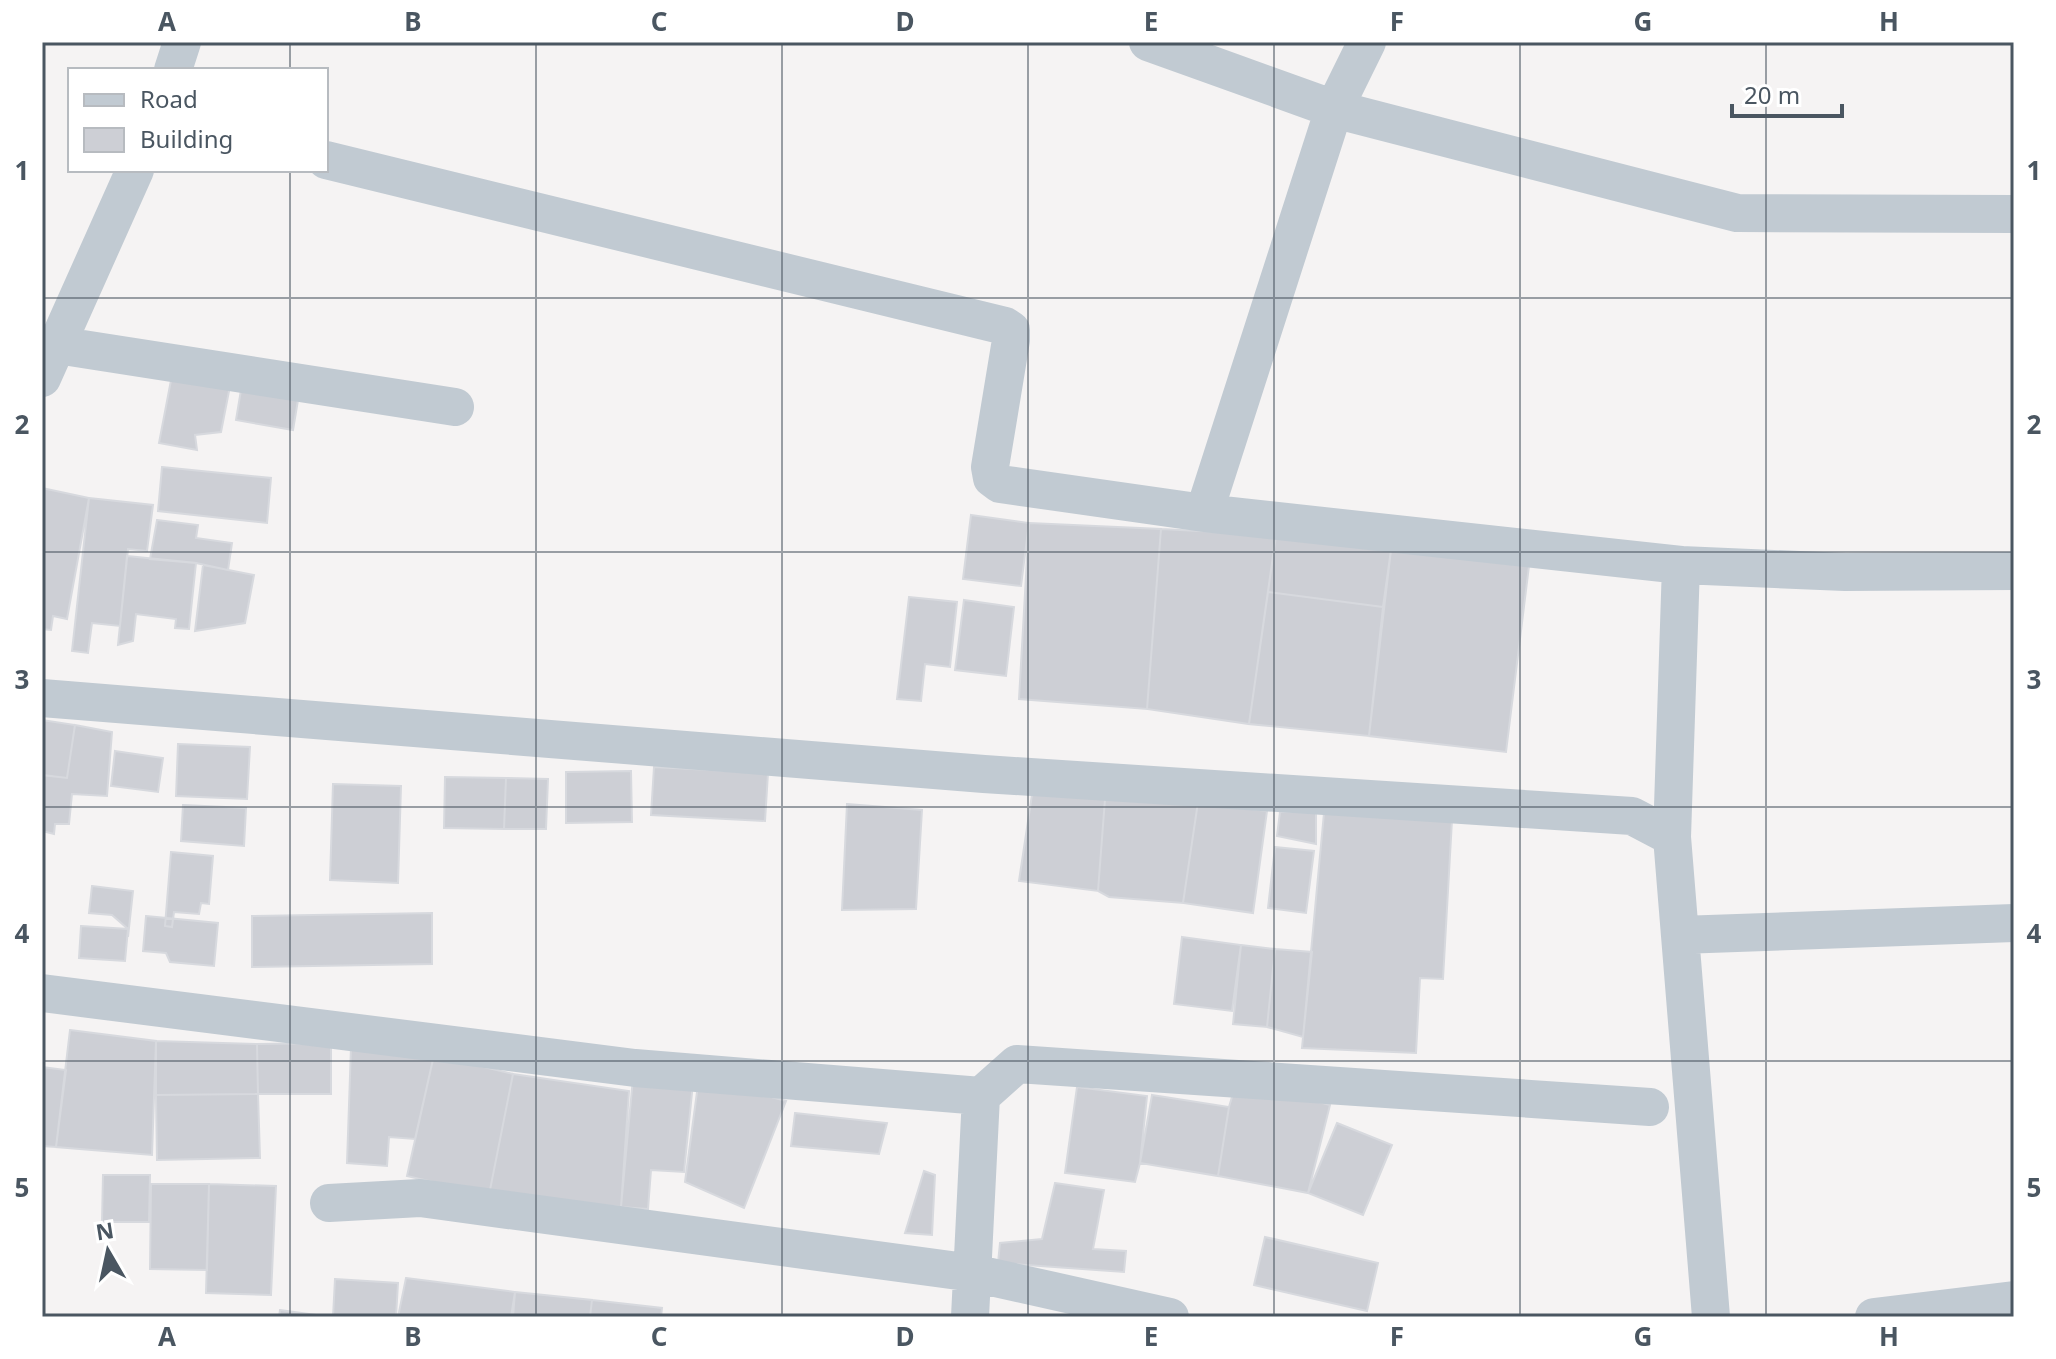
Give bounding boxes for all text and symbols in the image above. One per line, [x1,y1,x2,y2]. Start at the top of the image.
text: A [158,3,176,39]
text: B [404,3,422,39]
text: C [651,3,667,39]
text: D [895,3,915,39]
text: E [1144,3,1158,39]
text: F [1390,3,1404,39]
text: G [1634,3,1652,39]
text: H [1879,3,1899,39]
legend [68,68,328,172]
scale bar [1732,68,1842,118]
text: 20 m [1744,78,1800,111]
text: Road [140,82,198,115]
text: Building [140,122,233,155]
text: 1 [15,152,29,188]
text: 1 [2027,152,2041,188]
text: 2 [15,406,30,442]
text: 2 [2027,406,2042,442]
text: 3 [15,661,29,697]
text: 3 [2027,661,2041,697]
text: 4 [15,915,30,951]
text: 4 [2027,915,2042,951]
text: 5 [15,1169,29,1205]
text: 5 [2027,1169,2041,1205]
north arrow [68,1211,148,1291]
text: N [94,1214,116,1246]
text: A [158,1318,176,1354]
text: B [404,1318,422,1354]
text: C [651,1318,667,1354]
text: D [895,1318,915,1354]
text: E [1144,1318,1158,1354]
text: F [1390,1318,1404,1354]
text: G [1634,1318,1652,1354]
text: H [1879,1318,1899,1354]

